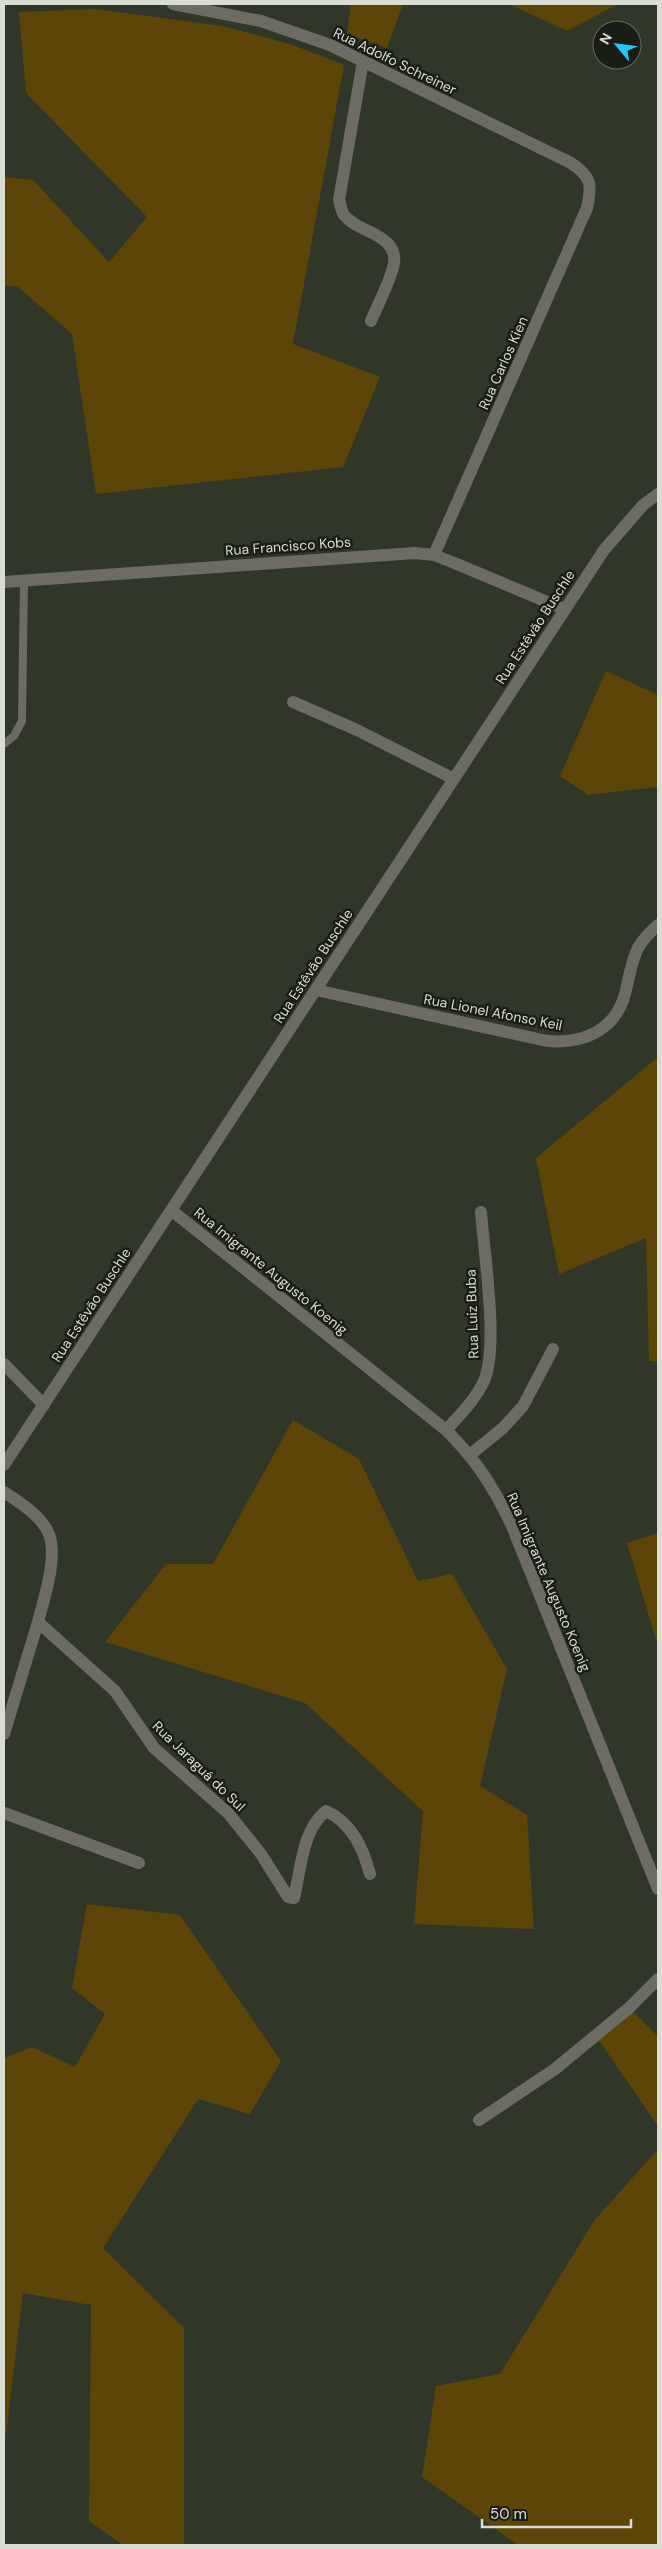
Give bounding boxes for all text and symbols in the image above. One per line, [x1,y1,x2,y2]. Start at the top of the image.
north arrow [592,20,642,70]
street label: Rua Adolfo Schreiner [330,23,460,99]
text: N [595,30,616,48]
street label: Rua Carlos Kien [474,314,532,412]
street label: Rua Francisco Kobs [224,533,352,559]
street label: Rua Estêvão Buschle [491,566,579,687]
street label: Rua Estêvão Buschle [269,905,357,1026]
street label: Rua Lionel Afonso Keil [422,990,564,1034]
street label: Rua Imigrante Augusto Koenig [190,1203,352,1339]
street label: Rua Estêvão Buschle [47,1244,135,1365]
street label: Rua Luiz Buba [461,1269,483,1359]
street label: Rua Imigrante Augusto Koenig [503,1490,595,1674]
street label: Rua Jaraguá do Sul [149,1717,249,1815]
scale bar [482,2496,631,2528]
text: 50 m [490,2504,527,2524]

